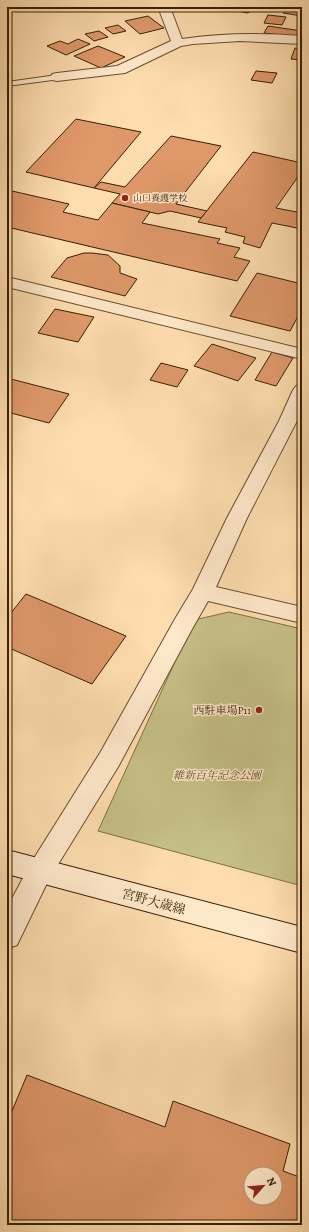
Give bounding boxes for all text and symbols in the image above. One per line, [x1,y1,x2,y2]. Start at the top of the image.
place label: 山口養護学校 [133,192,188,204]
marker: 山口養護学校 [120,193,130,203]
place label: 西駐車場P11 [193,703,251,718]
marker: 西駐車場P11 [254,705,264,715]
park label: 維新百年記念公園 [173,768,263,783]
street label: 宮野大歳線 [120,885,187,918]
north arrow [243,1166,283,1206]
text: N [263,1175,280,1189]

